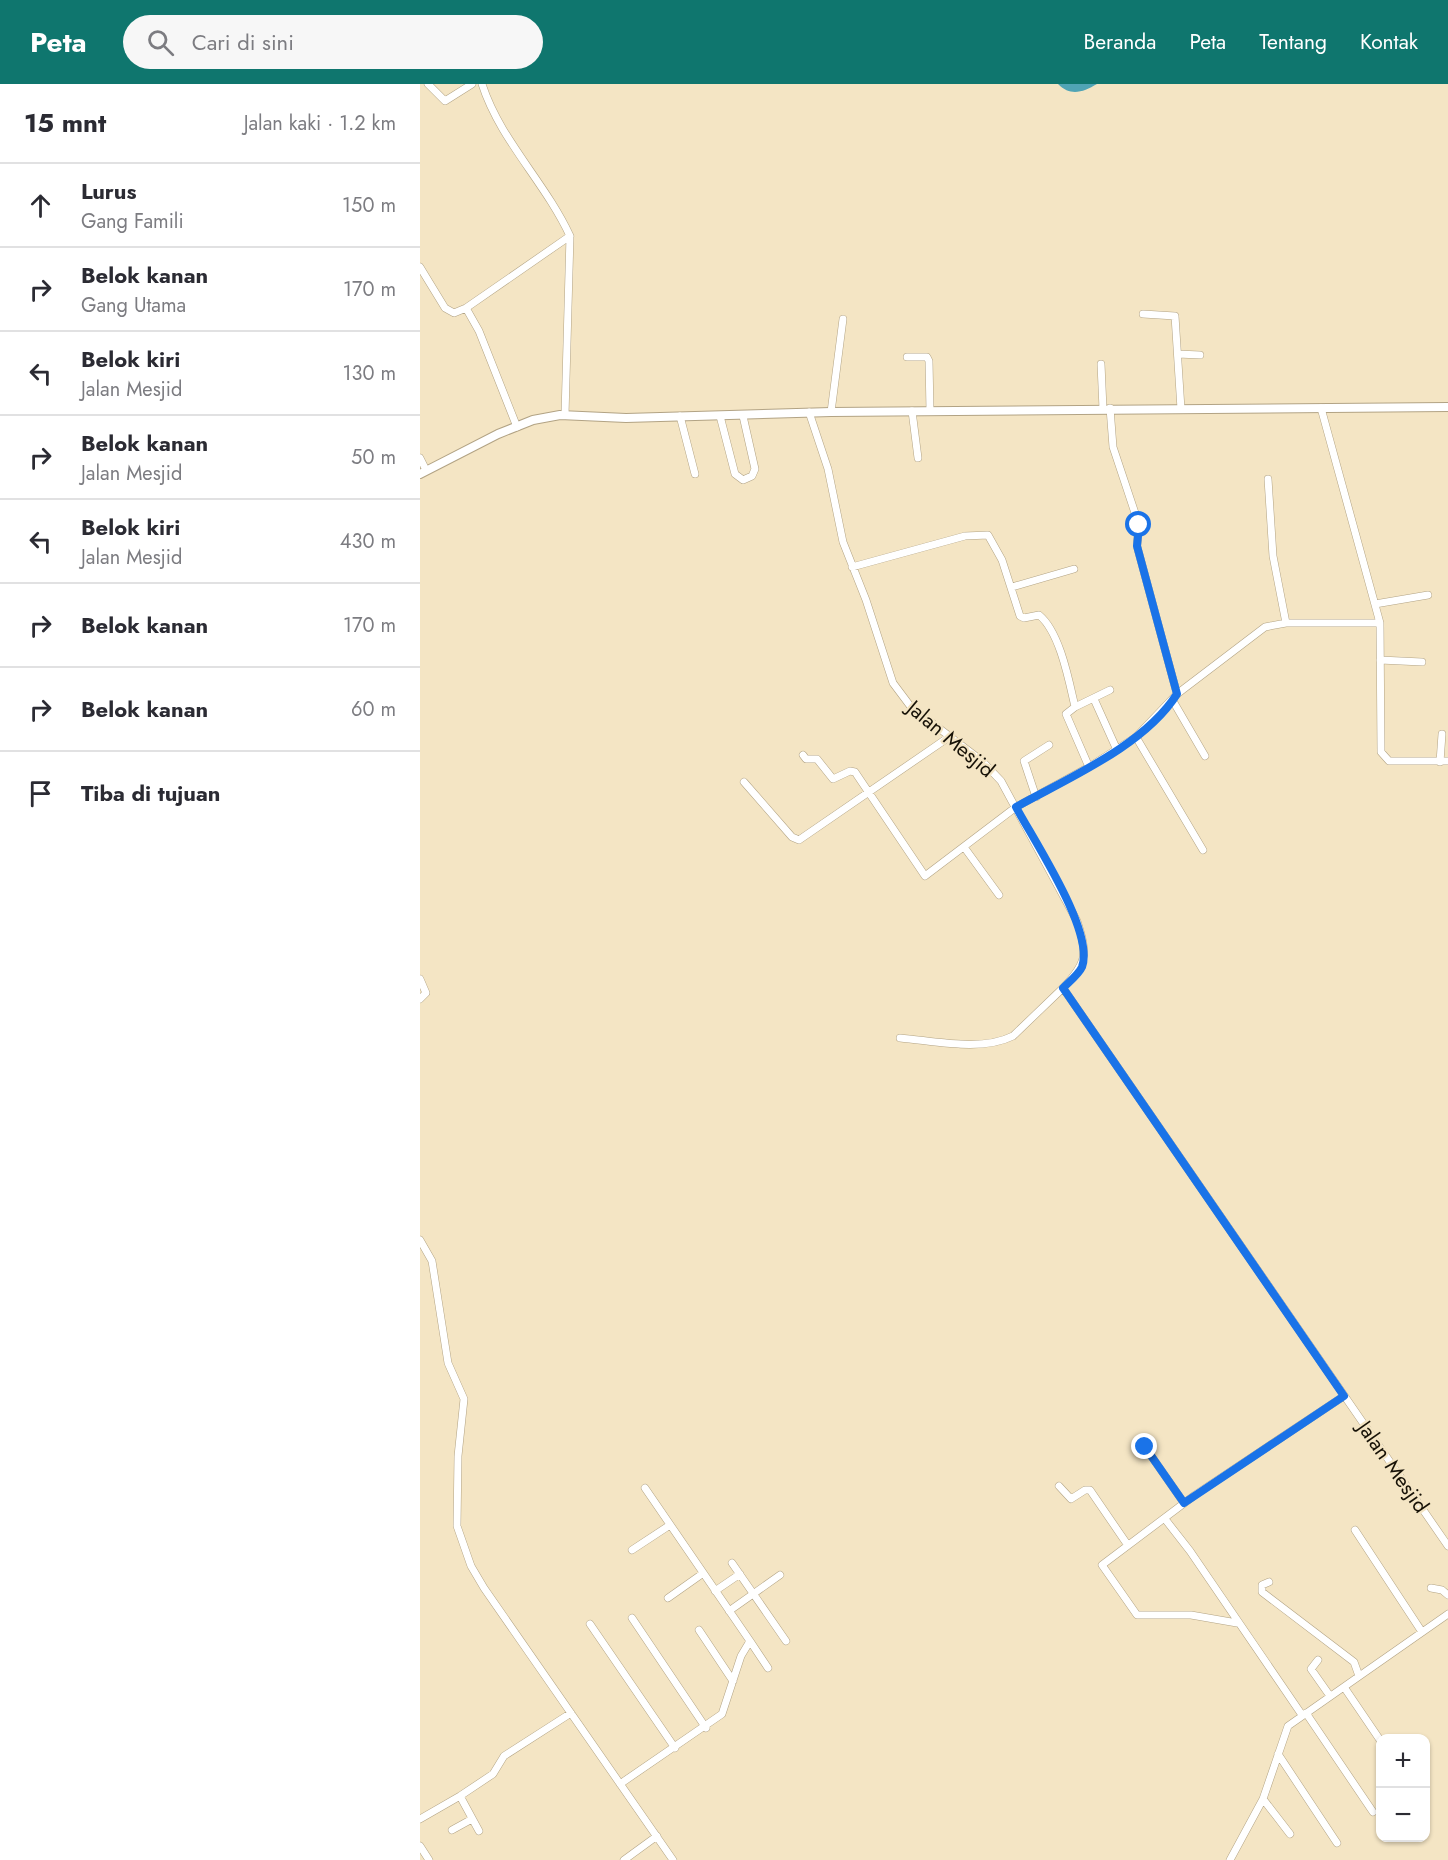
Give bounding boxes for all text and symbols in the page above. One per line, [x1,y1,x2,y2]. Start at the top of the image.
search box [123,15,543,69]
text: Peta [30,22,87,63]
icon: search [144,26,177,59]
text: Cari di sini [192,26,294,58]
text: Beranda [1083,27,1156,57]
text: Peta [1189,27,1226,57]
text: Tentang [1259,27,1327,57]
text: Kontak [1360,27,1418,57]
text: 15 mnt [24,104,106,142]
text: Jalan kaki · 1.2 km [244,109,396,138]
text: Lurus [81,175,137,207]
icon: ahead [24,189,57,222]
text: 150 m [342,191,396,220]
text: Gang Famili [81,207,184,236]
text: Belok kanan [81,259,208,291]
icon: right [24,273,57,306]
text: 170 m [343,275,396,304]
text: Gang Utama [81,291,186,320]
text: Belok kiri [81,343,180,375]
icon: left [24,357,57,390]
text: 130 m [342,359,396,388]
text: Jalan Mesjid [81,375,182,404]
text: Belok kanan [81,427,208,459]
icon: right [24,441,57,474]
text: 50 m [351,443,396,472]
text: Jalan Mesjid [81,459,182,488]
text: Belok kiri [81,511,180,543]
route start [1125,511,1151,537]
icon: left [24,525,57,558]
text: 430 m [340,527,396,556]
text: Jalan Mesjid [81,543,182,572]
icon: right [24,609,57,642]
text: Belok kanan [81,609,208,641]
text: 170 m [343,611,396,640]
street label: Jalan Mesjid [898,691,1001,785]
icon: right [24,693,57,726]
text: Belok kanan [81,693,208,725]
text: 60 m [351,695,396,724]
icon: arrive [24,777,57,810]
text: Tiba di tujuan [81,777,220,809]
street label: Jalan Mesjid [1348,1412,1436,1519]
route end [1131,1433,1157,1459]
map controls [1376,1734,1430,1842]
button: + [1376,1734,1430,1788]
button: − [1376,1788,1430,1842]

